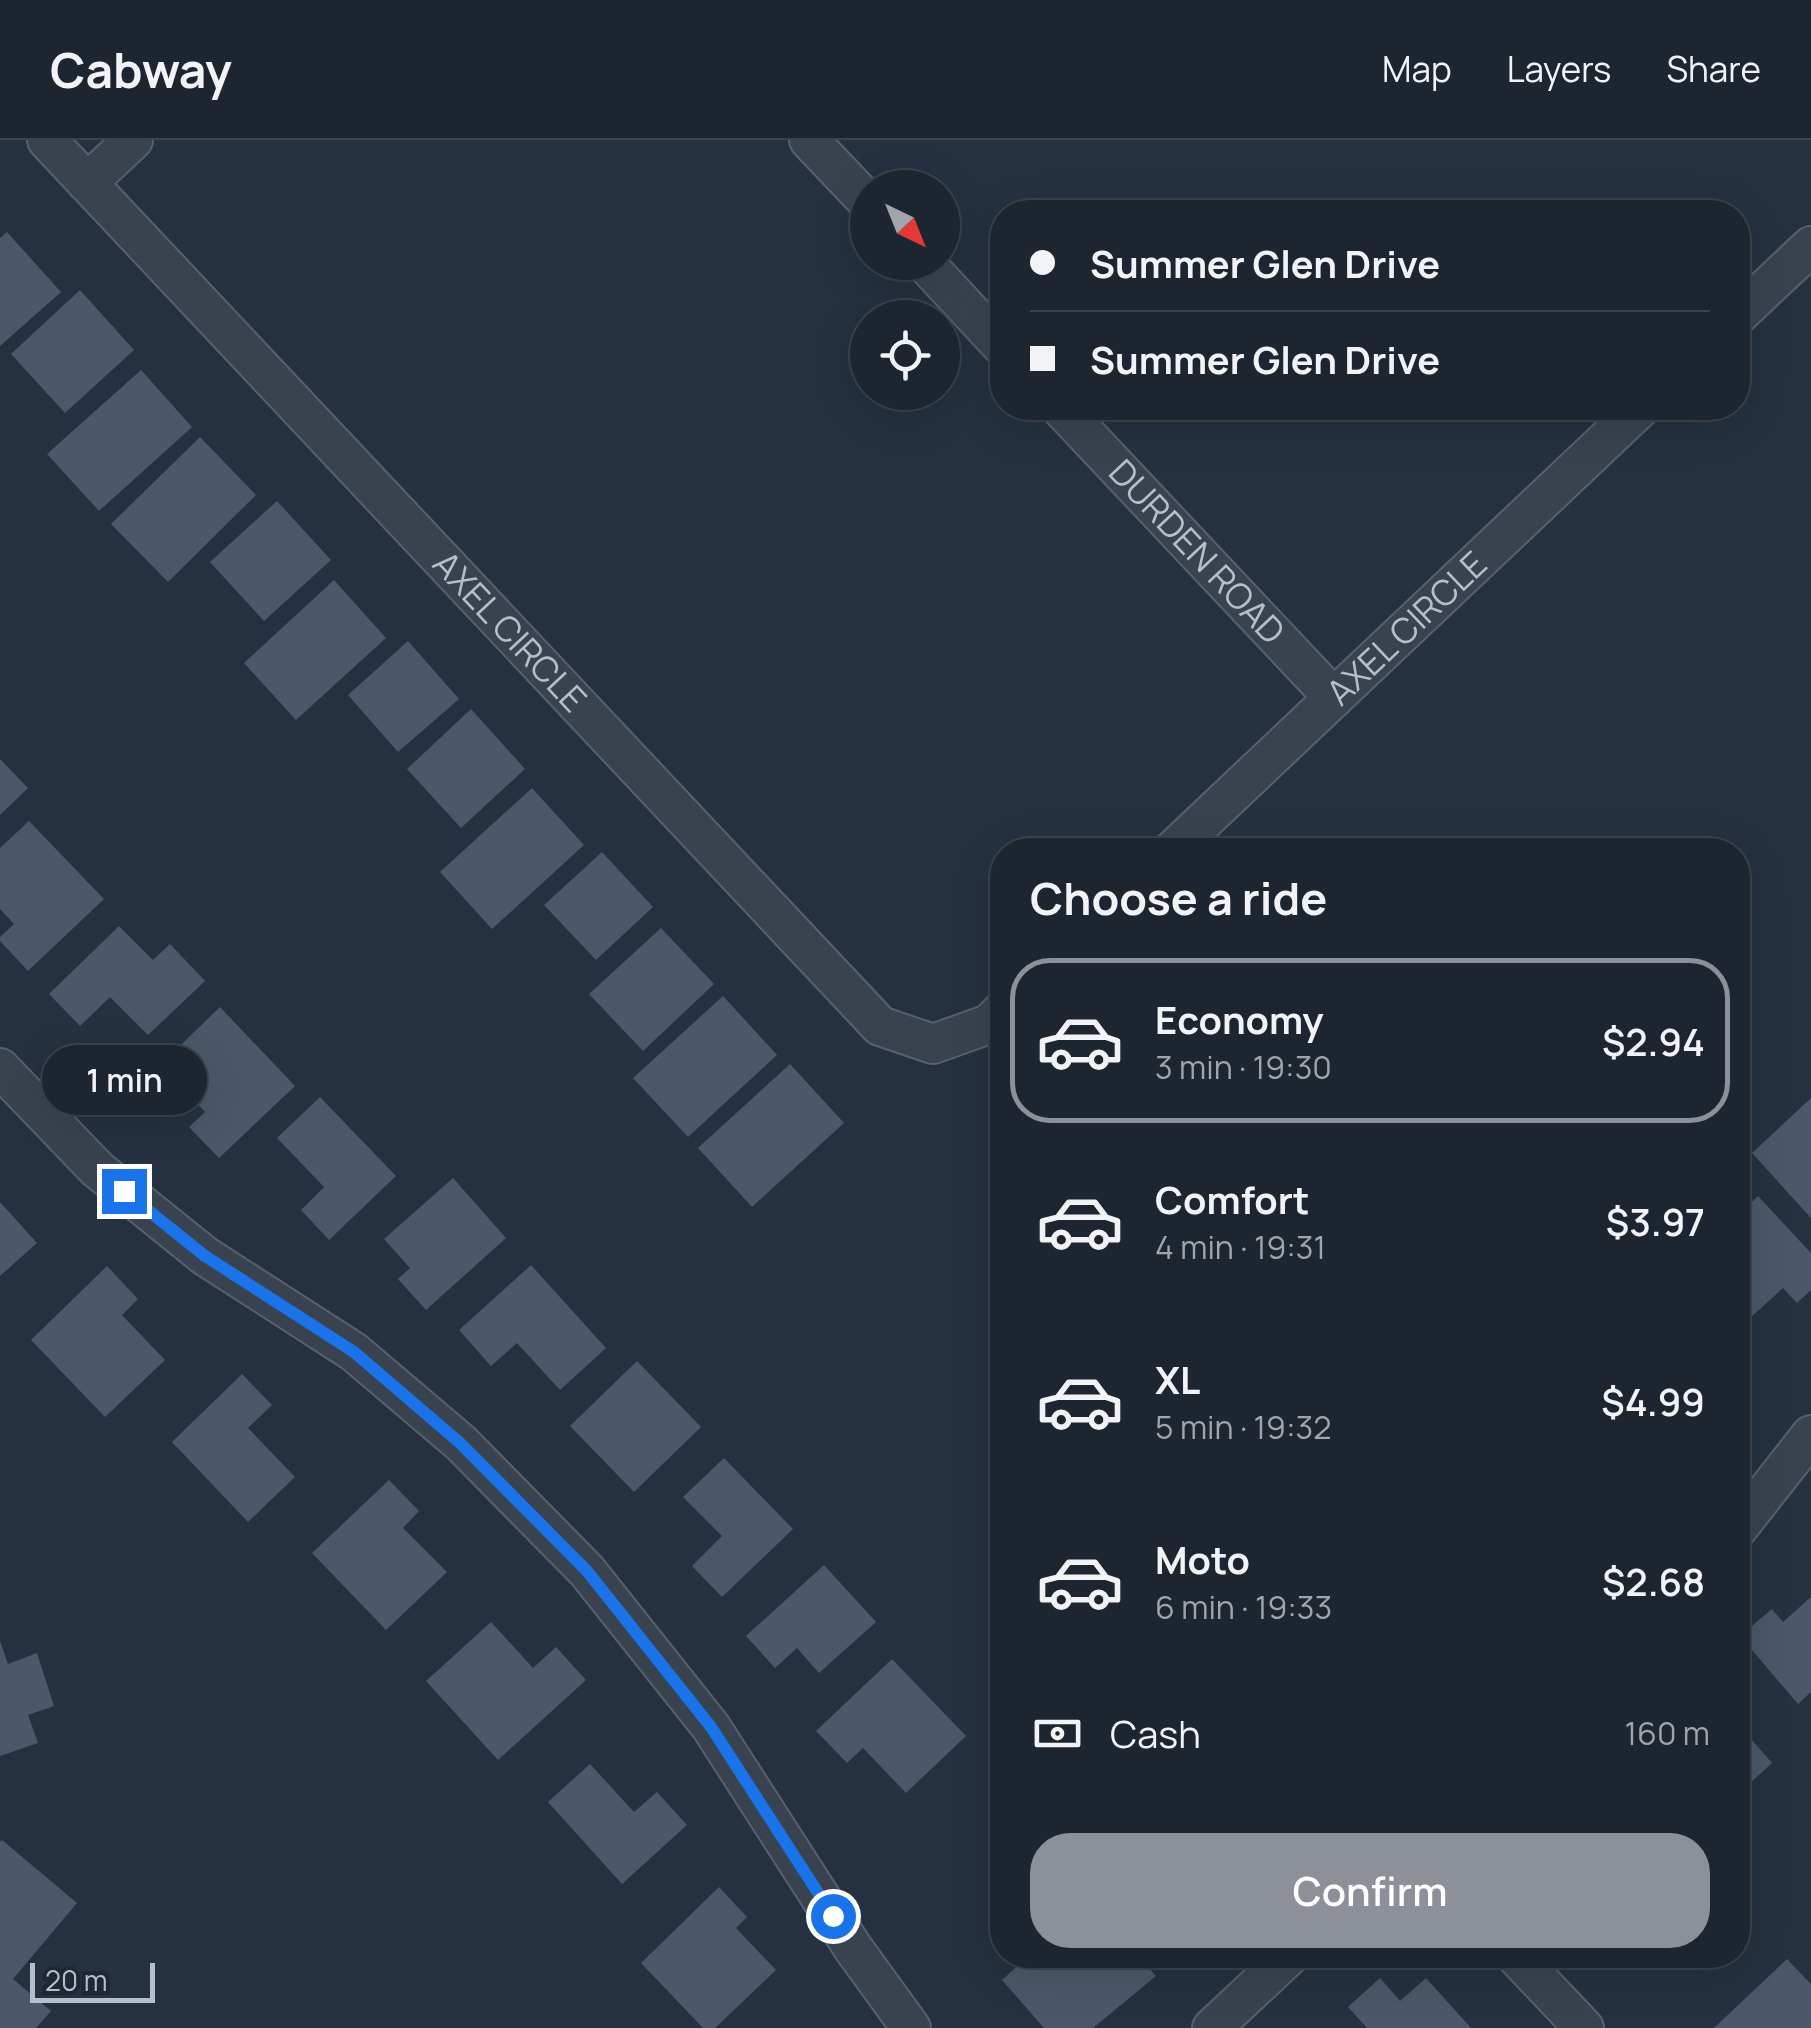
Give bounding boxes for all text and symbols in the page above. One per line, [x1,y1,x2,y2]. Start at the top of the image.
text: Cabway [50,37,232,102]
text: Map [1382,45,1452,93]
text: Layers [1507,45,1611,93]
text: Share [1666,45,1761,93]
north arrow [850,170,960,280]
map controls [850,170,960,410]
text: Summer Glen Drive [1090,237,1440,289]
button: locate [850,300,960,410]
text: Summer Glen Drive [1090,333,1440,385]
street label: DURDEN ROAD [1099,449,1296,654]
street label: AXEL CIRCLE [423,540,598,722]
street label: AXEL CIRCLE [1315,540,1497,716]
text: Choose a ride [1030,867,1327,929]
text: Economy [1155,993,1324,1045]
icon: car [1035,996,1125,1086]
text: $2.94 [1602,1015,1705,1067]
text: 3 min · 19:30 [1155,1045,1332,1089]
callout: 1 min [42,1046,206,1116]
text: 1 min [86,1058,163,1102]
route end [102,1169,147,1214]
text: Comfort [1155,1173,1309,1225]
icon: car [1035,1176,1125,1266]
text: $3.97 [1606,1195,1705,1247]
text: 4 min · 19:31 [1155,1225,1326,1269]
text: XL [1155,1353,1200,1405]
icon: car [1035,1356,1125,1446]
text: $4.99 [1601,1375,1705,1427]
text: 5 min · 19:32 [1155,1405,1331,1449]
text: Moto [1155,1533,1250,1585]
icon: car [1035,1536,1125,1626]
text: $2.68 [1602,1555,1705,1607]
text: 6 min · 19:33 [1155,1585,1332,1629]
icon: cash [1030,1706,1085,1761]
text: Cash [1110,1707,1201,1759]
text: 160 m [1625,1711,1710,1755]
button: Confirm [1030,1833,1710,1948]
route start [811,1894,856,1939]
scale bar [30,1958,155,2002]
text: 20 m [45,1961,107,1999]

